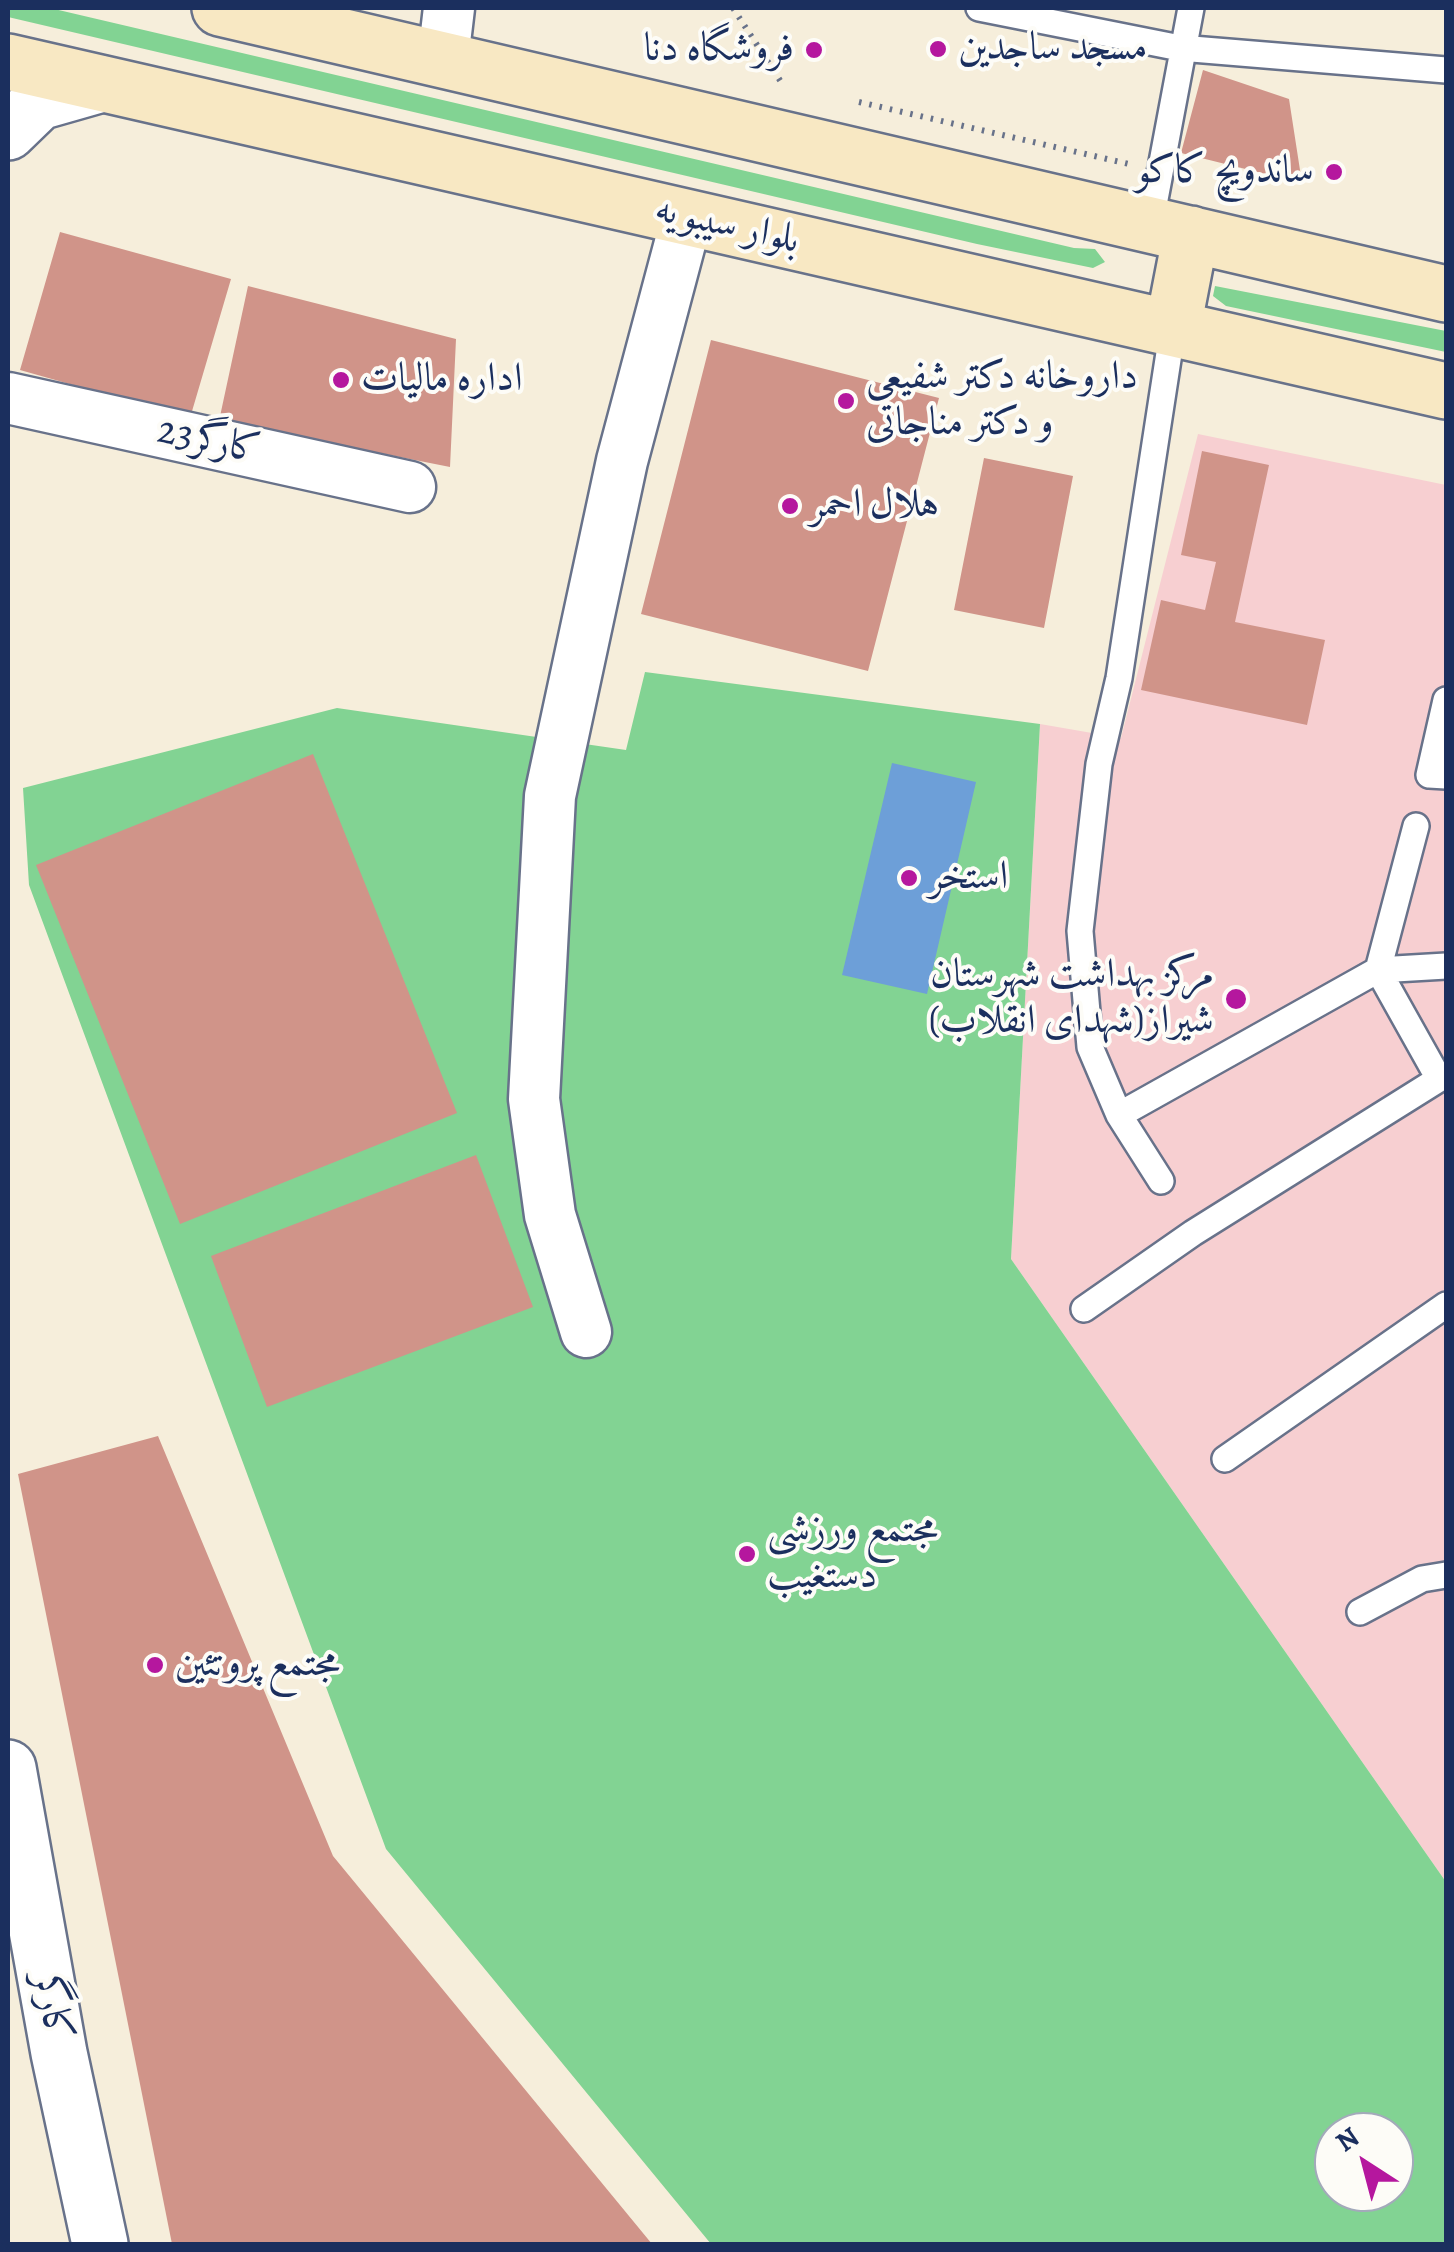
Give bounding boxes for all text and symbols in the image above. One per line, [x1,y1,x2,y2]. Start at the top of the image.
place label: مسجد ساجدین [958,25,1148,73]
place label: فروشگاه دنا [644,26,794,74]
marker: مسجد ساجدین [927,38,949,60]
marker: فروشگاه دنا [803,39,825,61]
place label: ساندویچ کاکو [1135,148,1314,196]
marker: ساندویچ کاکو [1323,161,1345,183]
street label: بلوار سیبویه [650,186,804,266]
place label: داروخانه دکتر شفیعی و دکتر مناجاتی [866,354,1138,448]
place label: اداره مالیات [361,356,523,404]
marker: اداره مالیات [330,369,352,391]
marker: داروخانه دکتر شفیعی و دکتر مناجاتی [835,390,857,412]
street label: 23کارگر [153,408,265,476]
place label: هلال احمر [810,482,939,530]
marker: هلال احمر [779,495,801,517]
place label: استخر [929,854,1008,902]
marker: استخر [898,867,920,889]
place label: مرکز بهداشت شهرستان شیراز(شهدای انقلاب) [928,952,1214,1046]
marker: مرکز بهداشت شهرستان شیراز(شهدای انقلاب) [1223,986,1249,1012]
place label: مجتمع ورزشی دستغیب [767,1507,938,1601]
marker: مجتمع ورزشی دستغیب [736,1543,758,1565]
place label: مجتمع پروتئین [175,1641,340,1689]
marker: مجتمع پروتئین [144,1654,166,1676]
street label: کارگر [21,1969,81,2045]
north arrow [1314,2112,1414,2212]
text: N [1328,2118,1367,2161]

